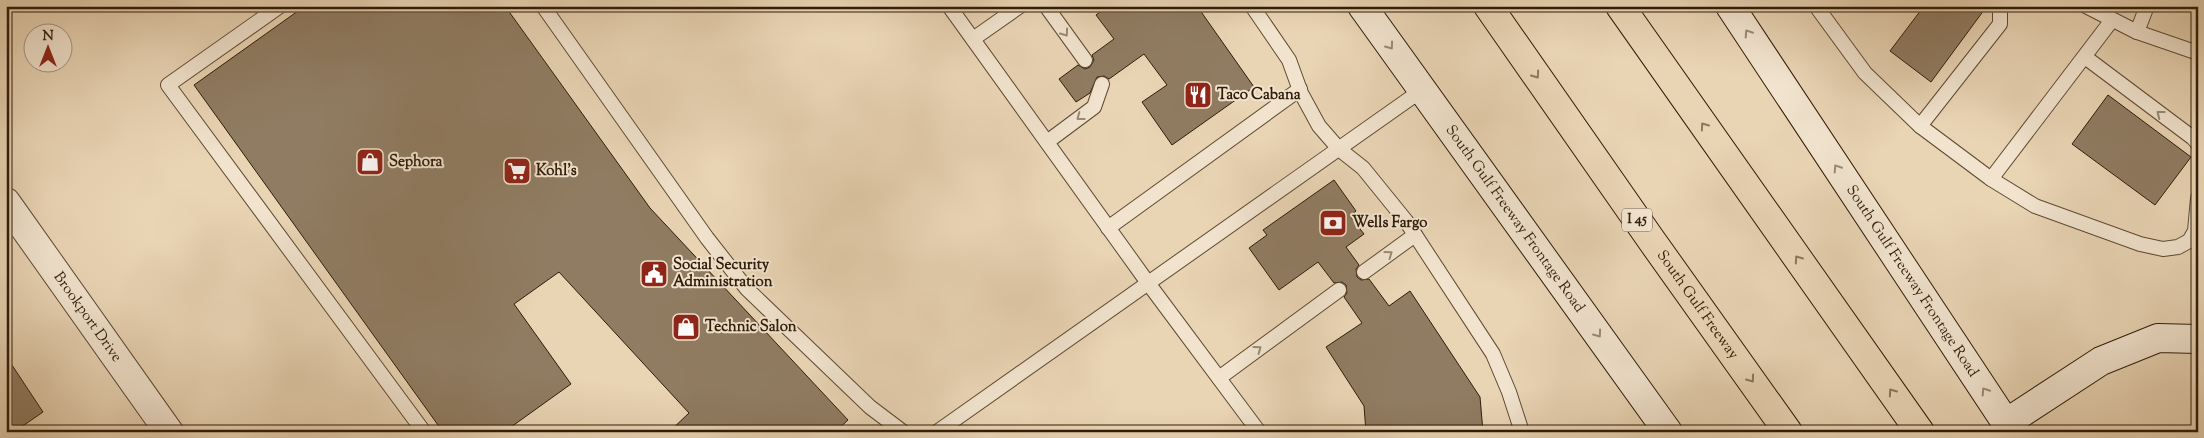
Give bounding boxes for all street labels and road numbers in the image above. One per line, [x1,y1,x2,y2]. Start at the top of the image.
street label: South Gulf Freeway Frontage Road [1440,121,1590,317]
street label: South Gulf Freeway Frontage Road [1841,181,1984,382]
road number: I 45 [1622,208,1652,232]
street label: South Gulf Freeway [1651,246,1744,364]
street label: Brookport Drive [48,268,127,366]

